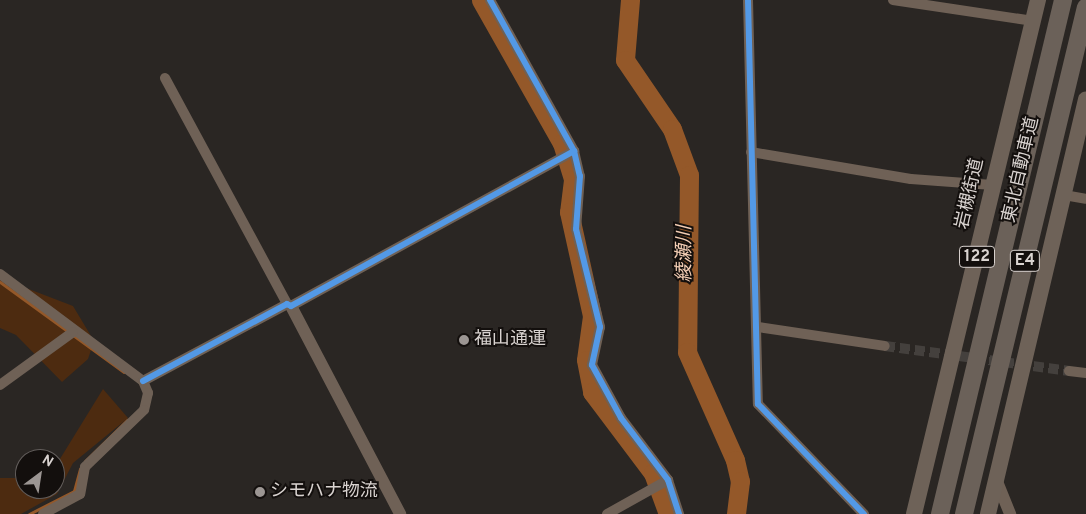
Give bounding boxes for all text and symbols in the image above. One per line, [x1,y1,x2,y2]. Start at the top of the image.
street label: 東北自動車道 [999,115,1045,225]
street label: 岩槻街道 [952,156,990,232]
water label: 綾瀬川 [675,226,697,282]
road number: 122 [958,243,996,270]
road number: E4 [1009,248,1041,274]
place label: 福山通運 [474,329,546,351]
marker: 福山通運 [458,334,470,346]
north arrow [15,449,65,499]
text: N [39,452,56,471]
place label: シモハナ物流 [270,481,378,503]
marker: シモハナ物流 [254,486,266,498]

